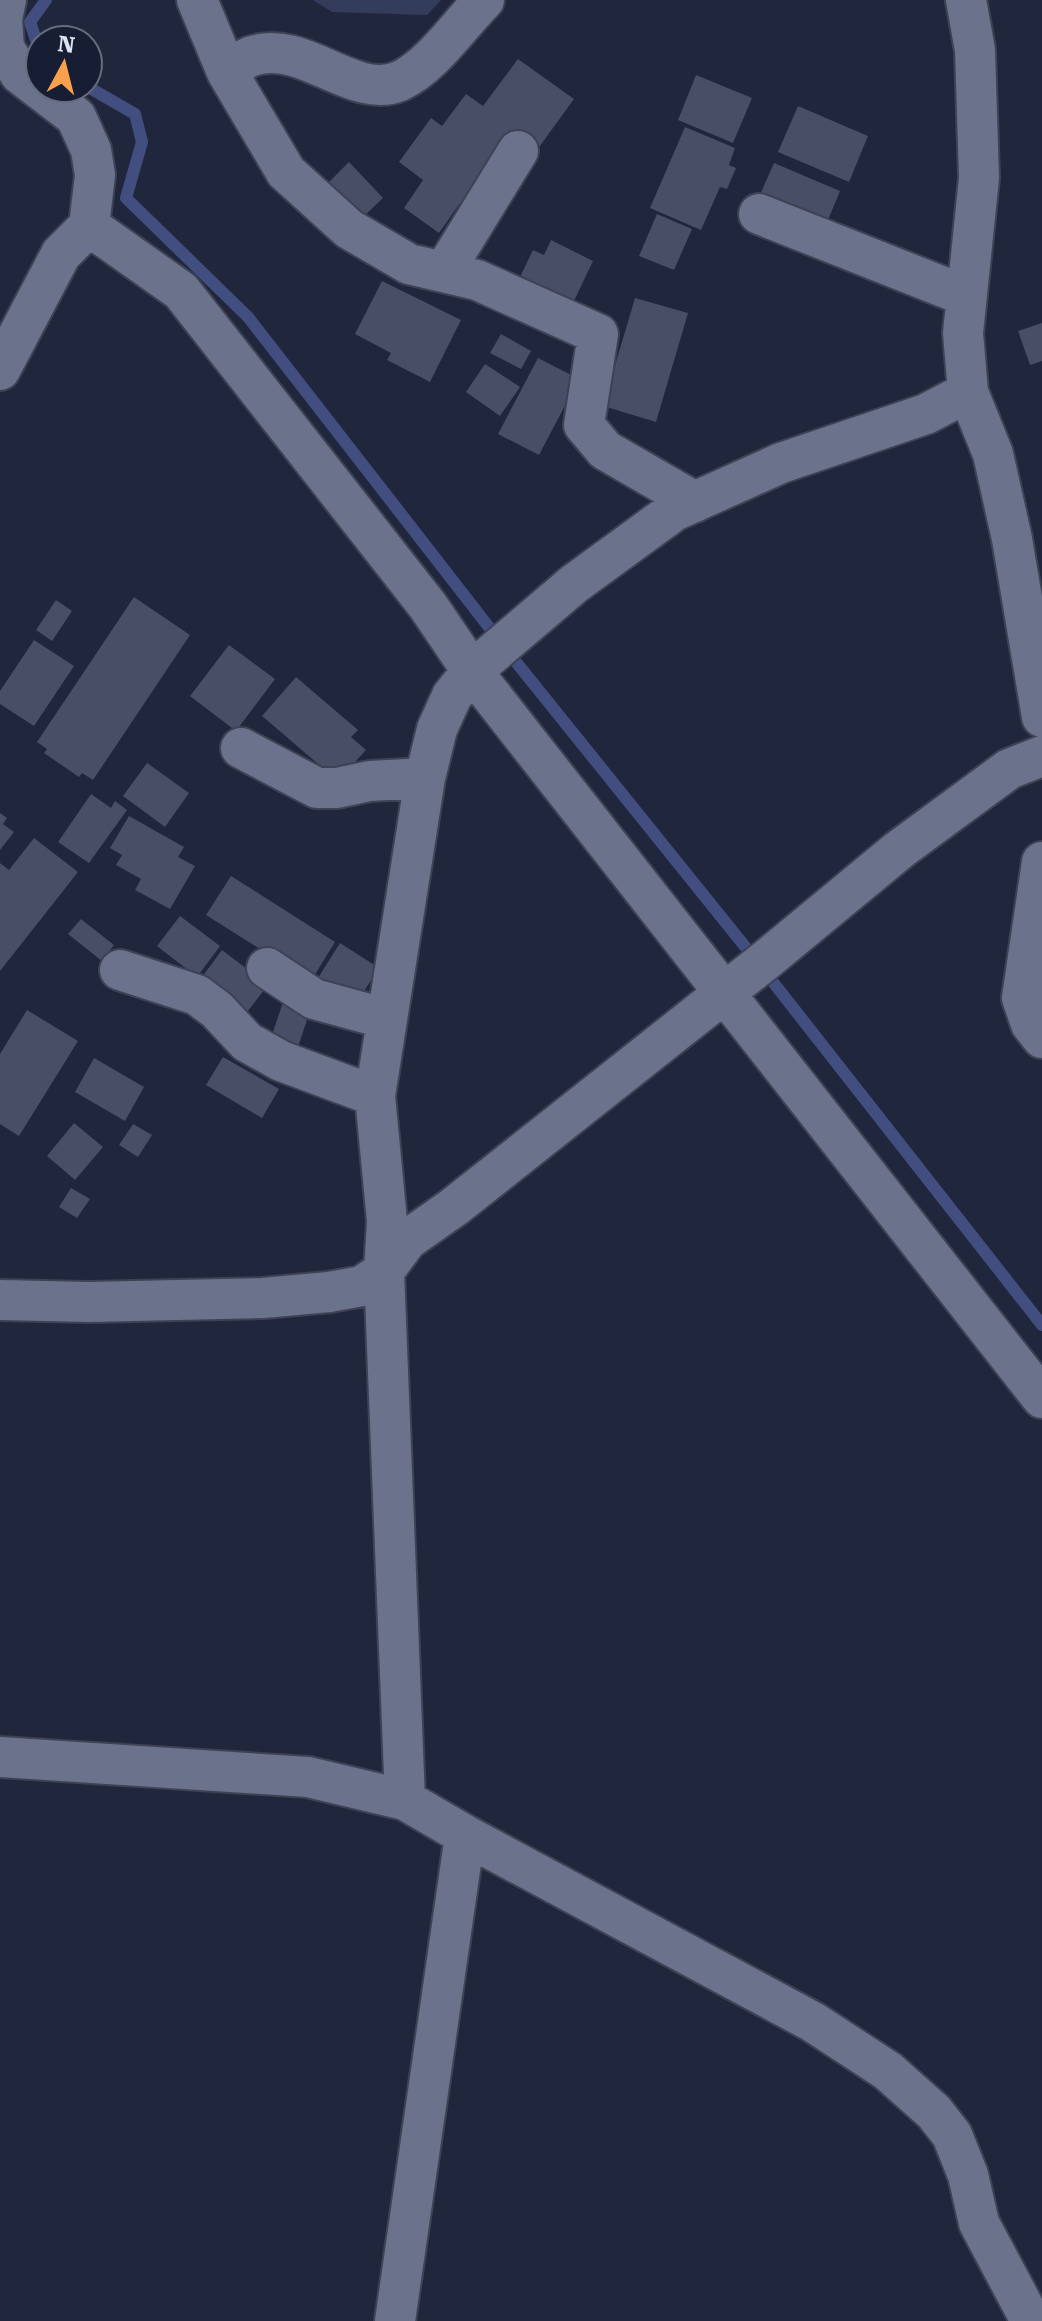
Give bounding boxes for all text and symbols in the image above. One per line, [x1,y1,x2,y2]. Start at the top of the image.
north arrow [24,24,104,104]
text: N [56,31,76,58]

